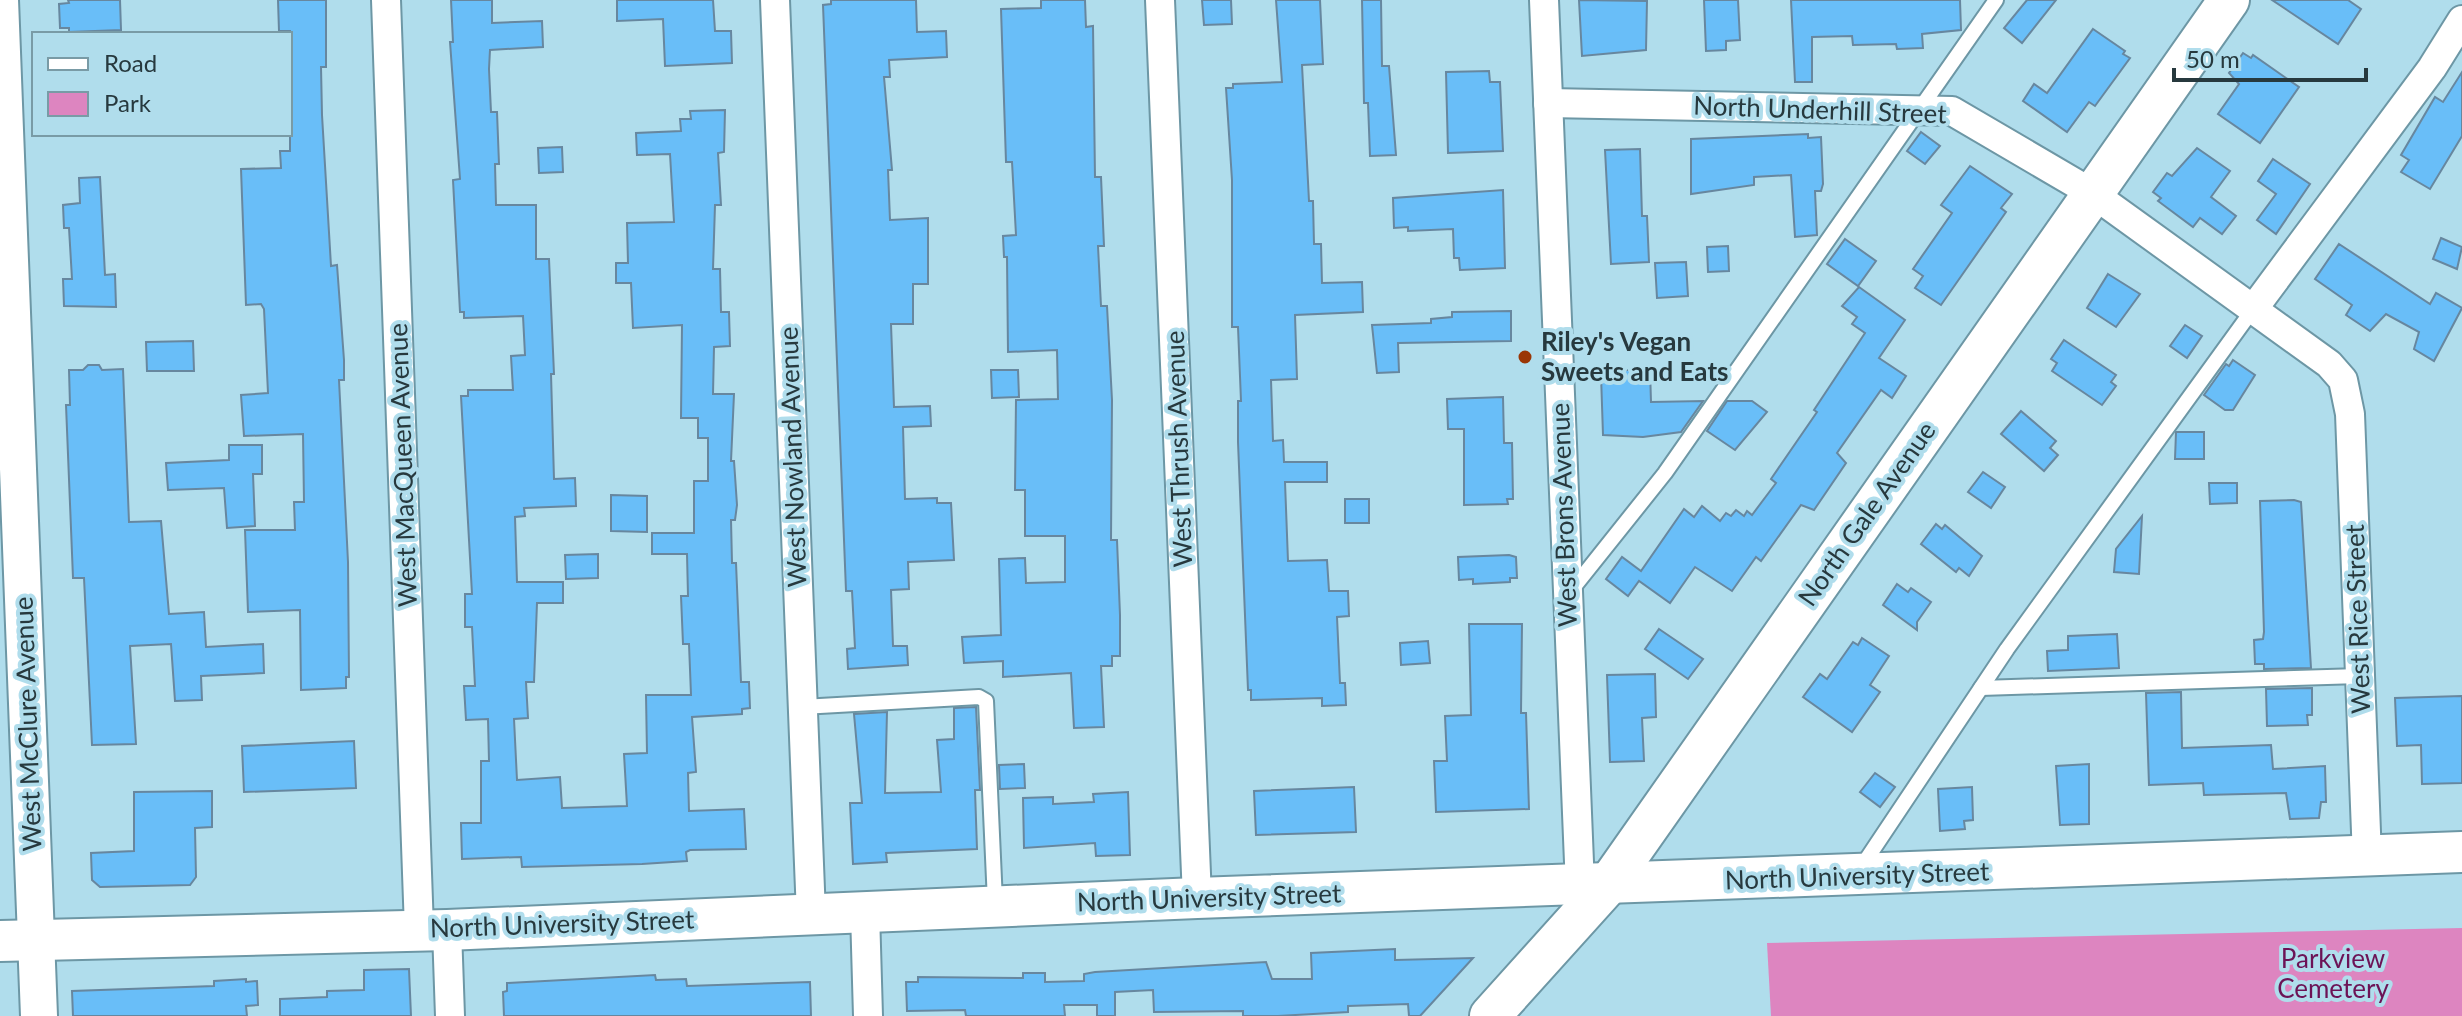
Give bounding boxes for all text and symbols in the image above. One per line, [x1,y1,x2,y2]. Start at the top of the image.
legend [32,32,292,136]
scale bar [2174,32,2366,82]
text: 50 m [2186,44,2240,73]
text: Road [104,48,157,77]
text: Park [104,88,152,117]
street label: North Underhill Street [1693,89,1948,129]
street label: West MacQueen Avenue [381,322,423,608]
place label: Riley's Vegan Sweets and Eats [1541,325,1729,387]
street label: West Nowland Avenue [771,326,813,588]
street label: West Thrush Avenue [1158,330,1198,568]
marker: Riley's Vegan Sweets and Eats [1516,348,1534,366]
street label: West Brons Avenue [1543,402,1583,628]
street label: North Gale Avenue [1791,415,1942,612]
street label: West Rice Street [2338,523,2376,714]
street label: West McClure Avenue [7,596,47,852]
street label: North University Street [1724,854,1990,896]
street label: North University Street [1076,876,1342,918]
street label: North University Street [429,902,695,944]
park label: Parkview Cemetery [2277,942,2389,1004]

